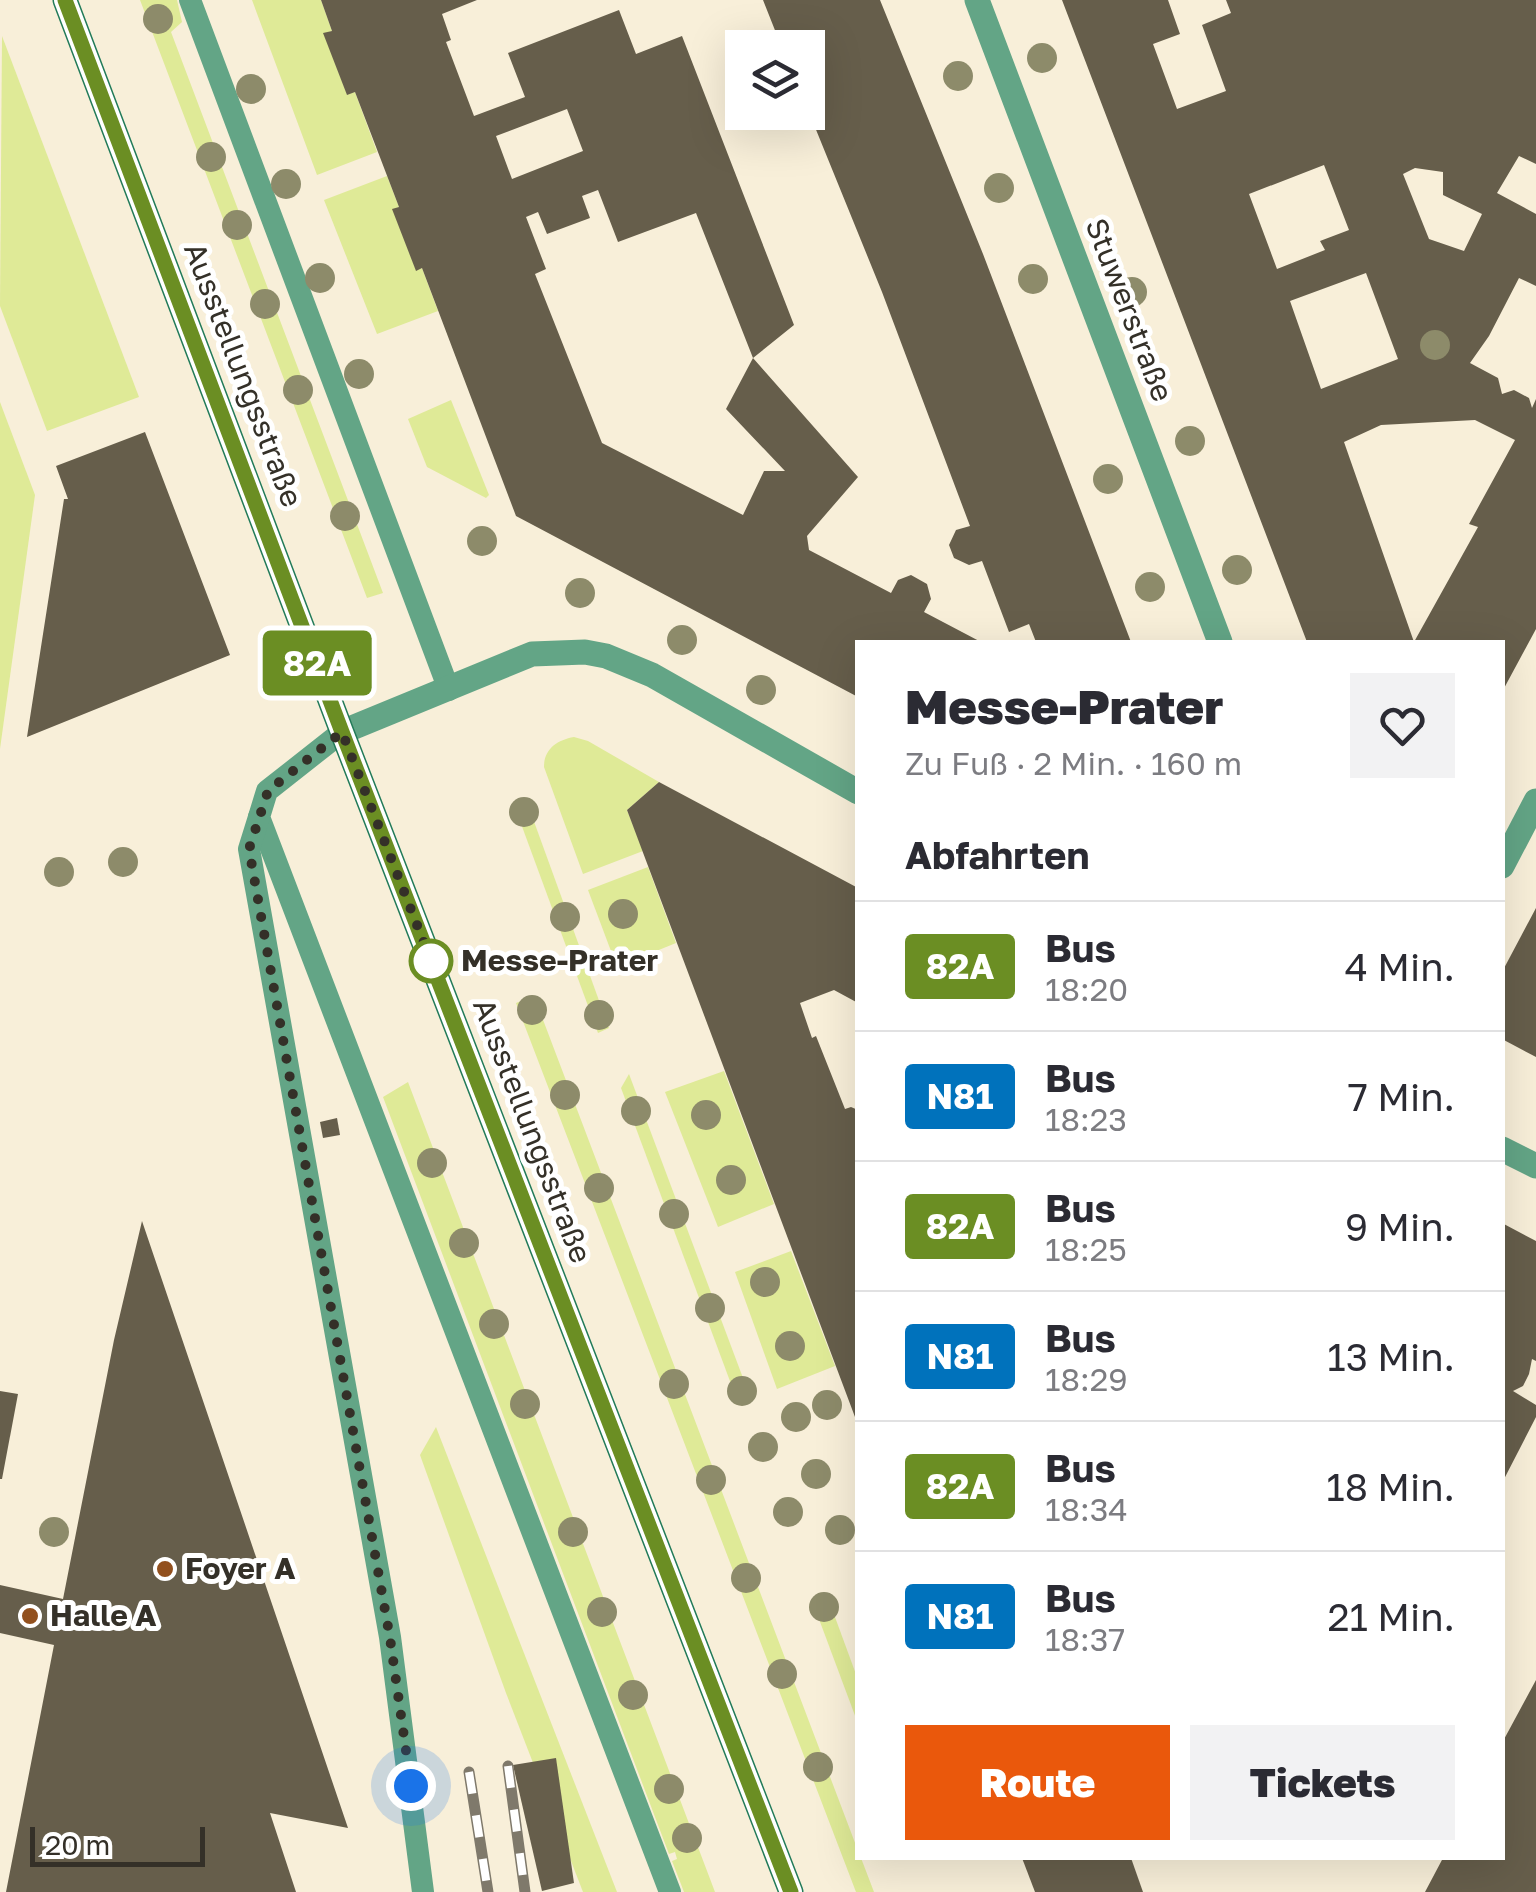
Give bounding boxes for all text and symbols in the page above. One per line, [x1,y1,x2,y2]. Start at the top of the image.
map controls [725,30,825,130]
button: layers [725,30,825,130]
street label: Stuwerstraße [1079,213,1181,406]
street label: Ausstellungsstraße [177,237,311,512]
line badge: 82A [260,630,374,696]
text: 82A [283,642,351,684]
button: heart [1350,673,1455,778]
text: Messe-Prater [905,677,1223,735]
text: Zu Fuß · 2 Min. · 160 m [905,744,1242,782]
text: Abfahrten [905,832,1089,877]
text: Bus [1045,925,1116,970]
marker: Messe-Prater [410,940,452,982]
place label: Messe-Prater [461,942,659,978]
text: 4 Min. [1345,944,1455,989]
text: 82A [926,945,994,987]
text: 18:20 [1045,970,1128,1008]
street label: Ausstellungsstraße [466,993,600,1268]
text: Bus [1045,1055,1116,1100]
text: 7 Min. [1348,1074,1455,1119]
text: N81 [926,1075,994,1117]
text: 18:23 [1045,1100,1127,1138]
text: Bus [1045,1185,1116,1230]
text: 9 Min. [1345,1204,1455,1249]
text: 82A [926,1205,994,1247]
text: 18:25 [1045,1230,1127,1268]
text: Bus [1045,1315,1116,1360]
text: 13 Min. [1327,1334,1455,1379]
text: N81 [926,1335,994,1377]
text: 18:29 [1045,1360,1128,1398]
text: Bus [1045,1445,1116,1490]
text: 18 Min. [1326,1464,1455,1509]
text: 82A [926,1465,994,1507]
text: 18:34 [1045,1490,1128,1528]
place label: Foyer A [185,1550,296,1586]
marker: Foyer A [154,1558,176,1580]
text: Bus [1045,1575,1116,1620]
text: 21 Min. [1327,1594,1455,1639]
text: N81 [926,1595,994,1637]
place label: Halle A [50,1597,157,1633]
marker: Halle A [19,1605,41,1627]
text: 18:37 [1045,1620,1125,1658]
button: Route [905,1725,1170,1840]
button: Tickets [1190,1725,1455,1840]
your location [386,1761,436,1811]
scale bar [30,1822,205,1866]
text: 20 m [45,1828,110,1861]

